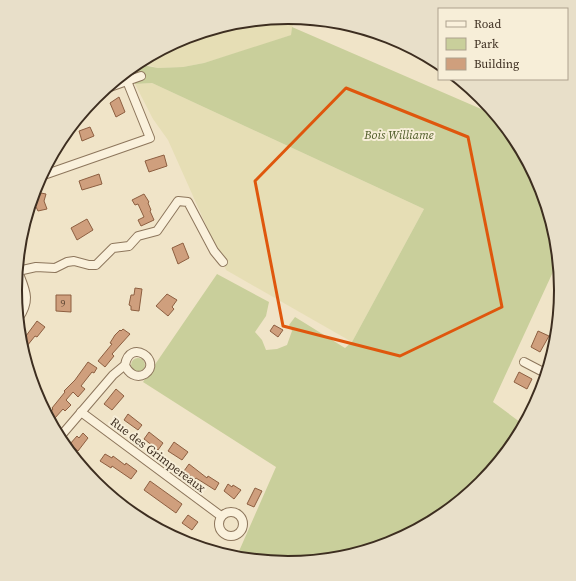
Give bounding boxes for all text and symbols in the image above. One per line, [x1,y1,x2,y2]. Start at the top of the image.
legend [438,8,568,80]
text: Road [474,16,501,32]
text: Park [474,36,499,52]
text: Building [474,56,519,72]
park label: Bois Williame [363,127,434,143]
house number: 9 [61,297,66,310]
street label: Rue des Grimpereaux [107,414,209,497]

